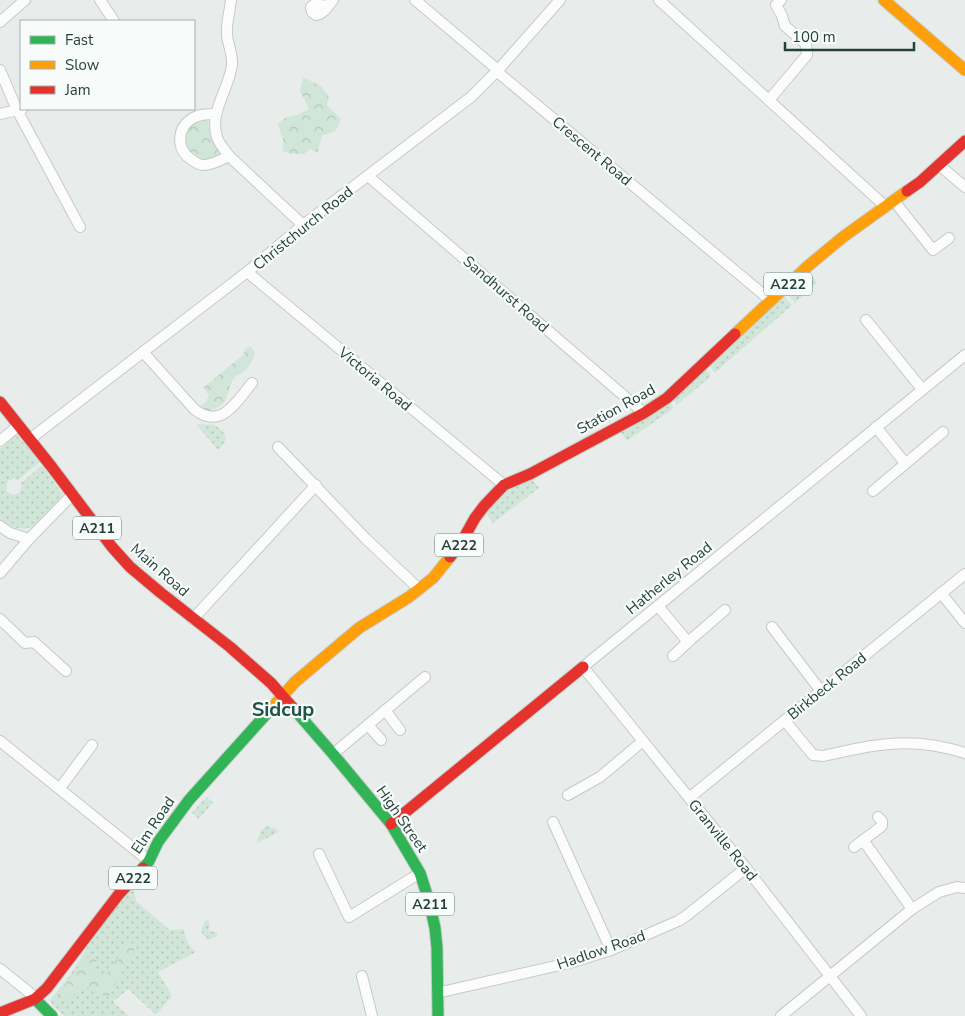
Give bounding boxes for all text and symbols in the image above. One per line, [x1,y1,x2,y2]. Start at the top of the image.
legend [20,20,195,110]
scale bar [785,20,914,52]
text: 100 m [792,27,836,47]
text: Fast [65,30,94,50]
text: Slow [65,55,100,75]
text: Jam [64,80,91,100]
street label: Crescent Road [548,112,636,190]
street label: Christchurch Road [249,181,357,275]
street label: Sandhurst Road [459,251,553,337]
road number: A222 [764,272,812,296]
street label: Victoria Road [333,342,416,416]
street label: Station Road [573,379,659,439]
road number: A211 [73,516,121,540]
road number: A222 [435,534,483,556]
street label: Hatherley Road [622,537,716,619]
street label: Main Road [126,539,194,601]
street label: Birkbeck Road [783,648,871,724]
district label: Sidcup [252,696,314,723]
street label: High Street [372,782,433,857]
street label: Elm Road [127,793,179,857]
street label: Granville Road [684,795,762,885]
road number: A222 [109,866,157,890]
road number: A211 [406,892,454,916]
street label: Hadlow Road [554,926,648,974]

